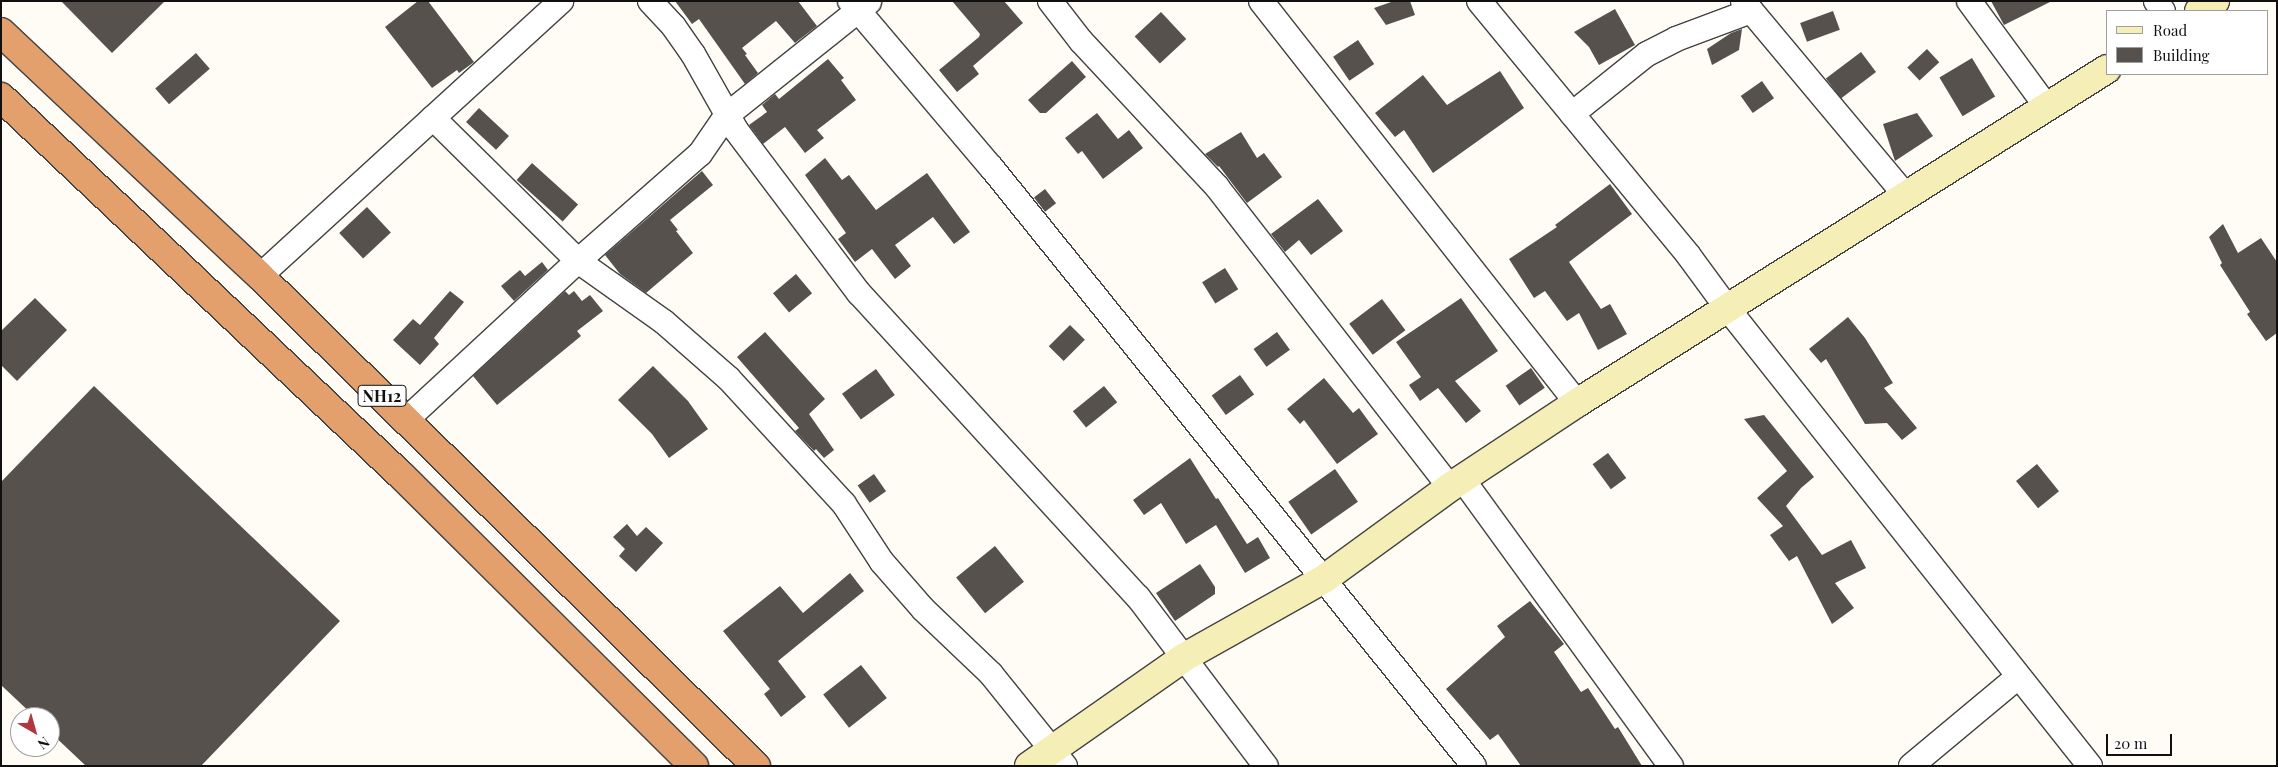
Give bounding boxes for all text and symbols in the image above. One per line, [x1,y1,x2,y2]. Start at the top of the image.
legend [2106,10,2268,75]
text: Road [2153,20,2187,40]
text: Building [2153,45,2209,65]
road number: NH12 [357,382,407,410]
north arrow [10,707,60,757]
scale bar [2108,724,2174,756]
text: N [34,733,54,754]
text: 20 m [2114,733,2147,753]

